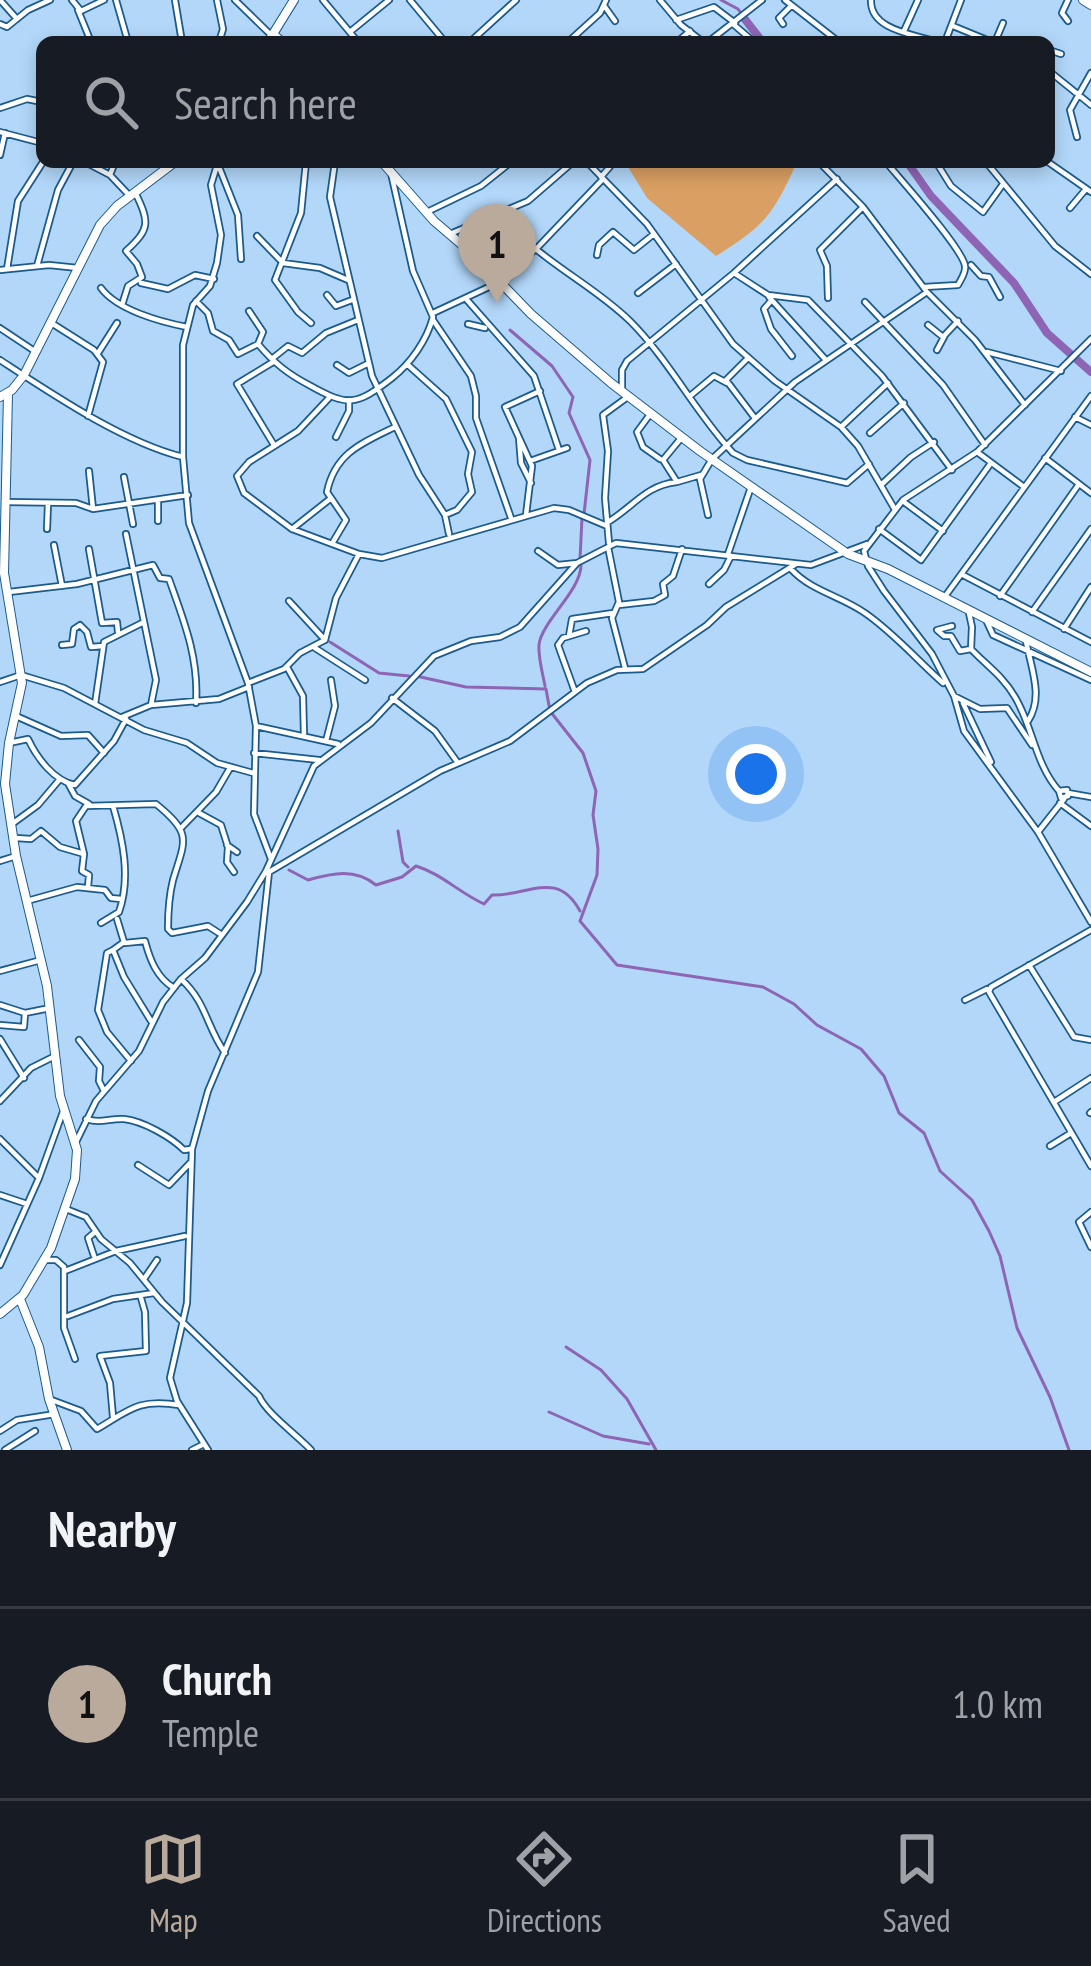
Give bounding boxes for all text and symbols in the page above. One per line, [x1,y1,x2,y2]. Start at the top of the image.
search box [36,36,1055,168]
icon: search [78,69,144,135]
text: Search here [174,73,357,131]
pin: 1 [458,204,536,303]
your location [726,744,786,804]
text: Nearby [48,1495,176,1561]
text: Church [162,1649,272,1707]
text: 1 [78,1678,96,1729]
text: 1.0 km [952,1678,1043,1729]
text: Temple [162,1707,259,1758]
tab: Map [140,1826,206,1941]
tab: Directions [487,1826,602,1941]
tab: Saved [883,1826,951,1941]

